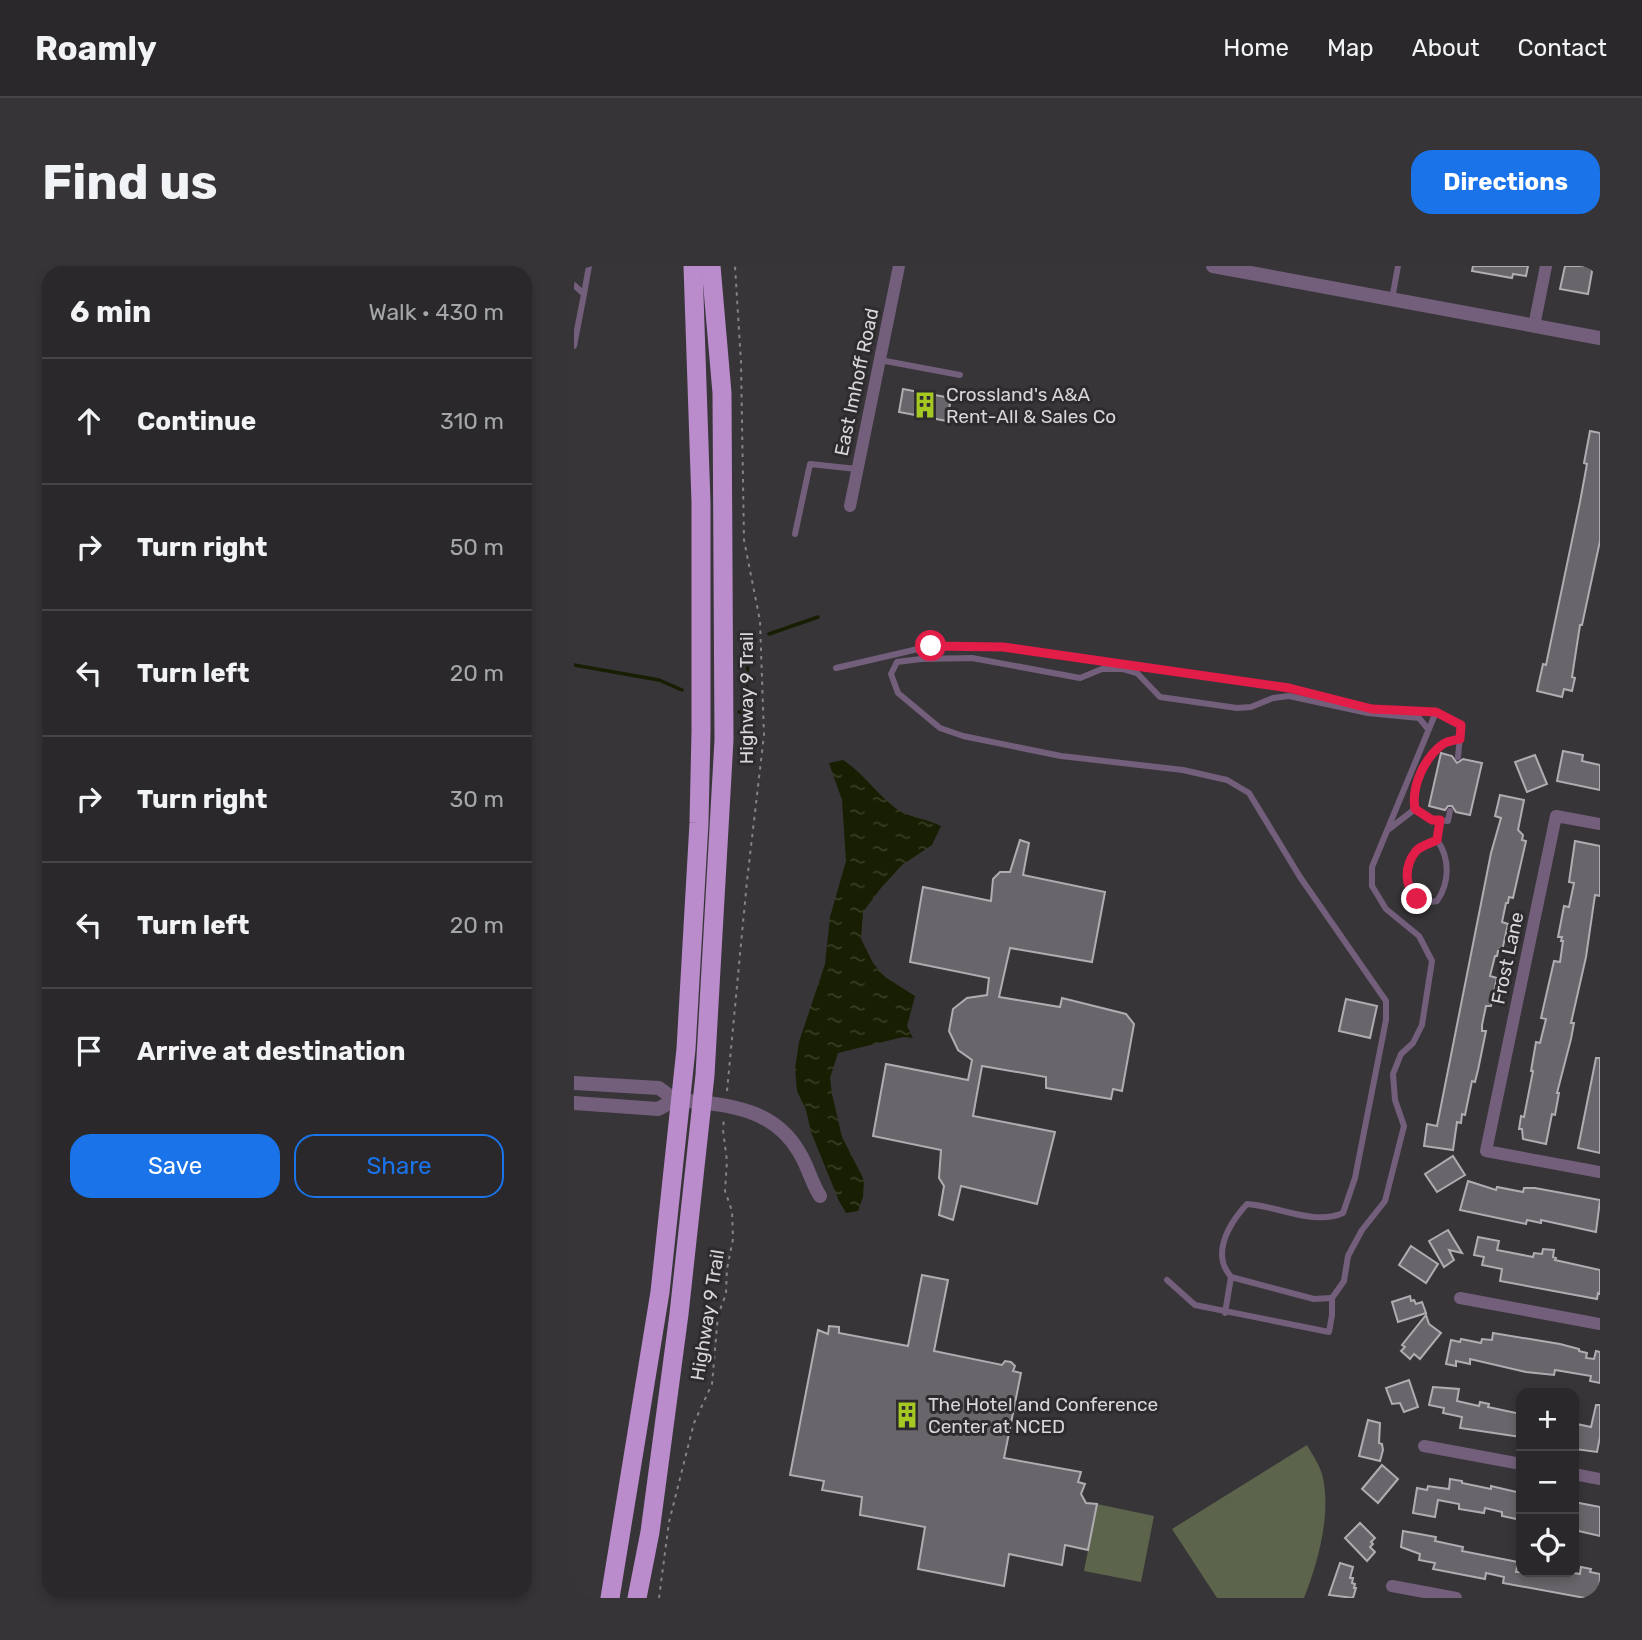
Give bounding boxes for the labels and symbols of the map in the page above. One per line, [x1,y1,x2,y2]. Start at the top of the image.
street label: East Imhoff Road [830,306,883,458]
place label: Crossland's A&A Rent-All & Sales Co [946,383,1116,428]
building icon: Crossland's A&A Rent-All & Sales Co [910,390,940,420]
route start [915,630,946,661]
street label: Highway 9 Trail [735,632,758,764]
route end [1401,883,1432,914]
street label: Frost Lane [1486,910,1528,1006]
street label: Highway 9 Trail [686,1248,729,1382]
place label: The Hotel and Conference Center at NCED [928,1393,1158,1438]
building icon: The Hotel and Conference Center at NCED [892,1400,922,1430]

